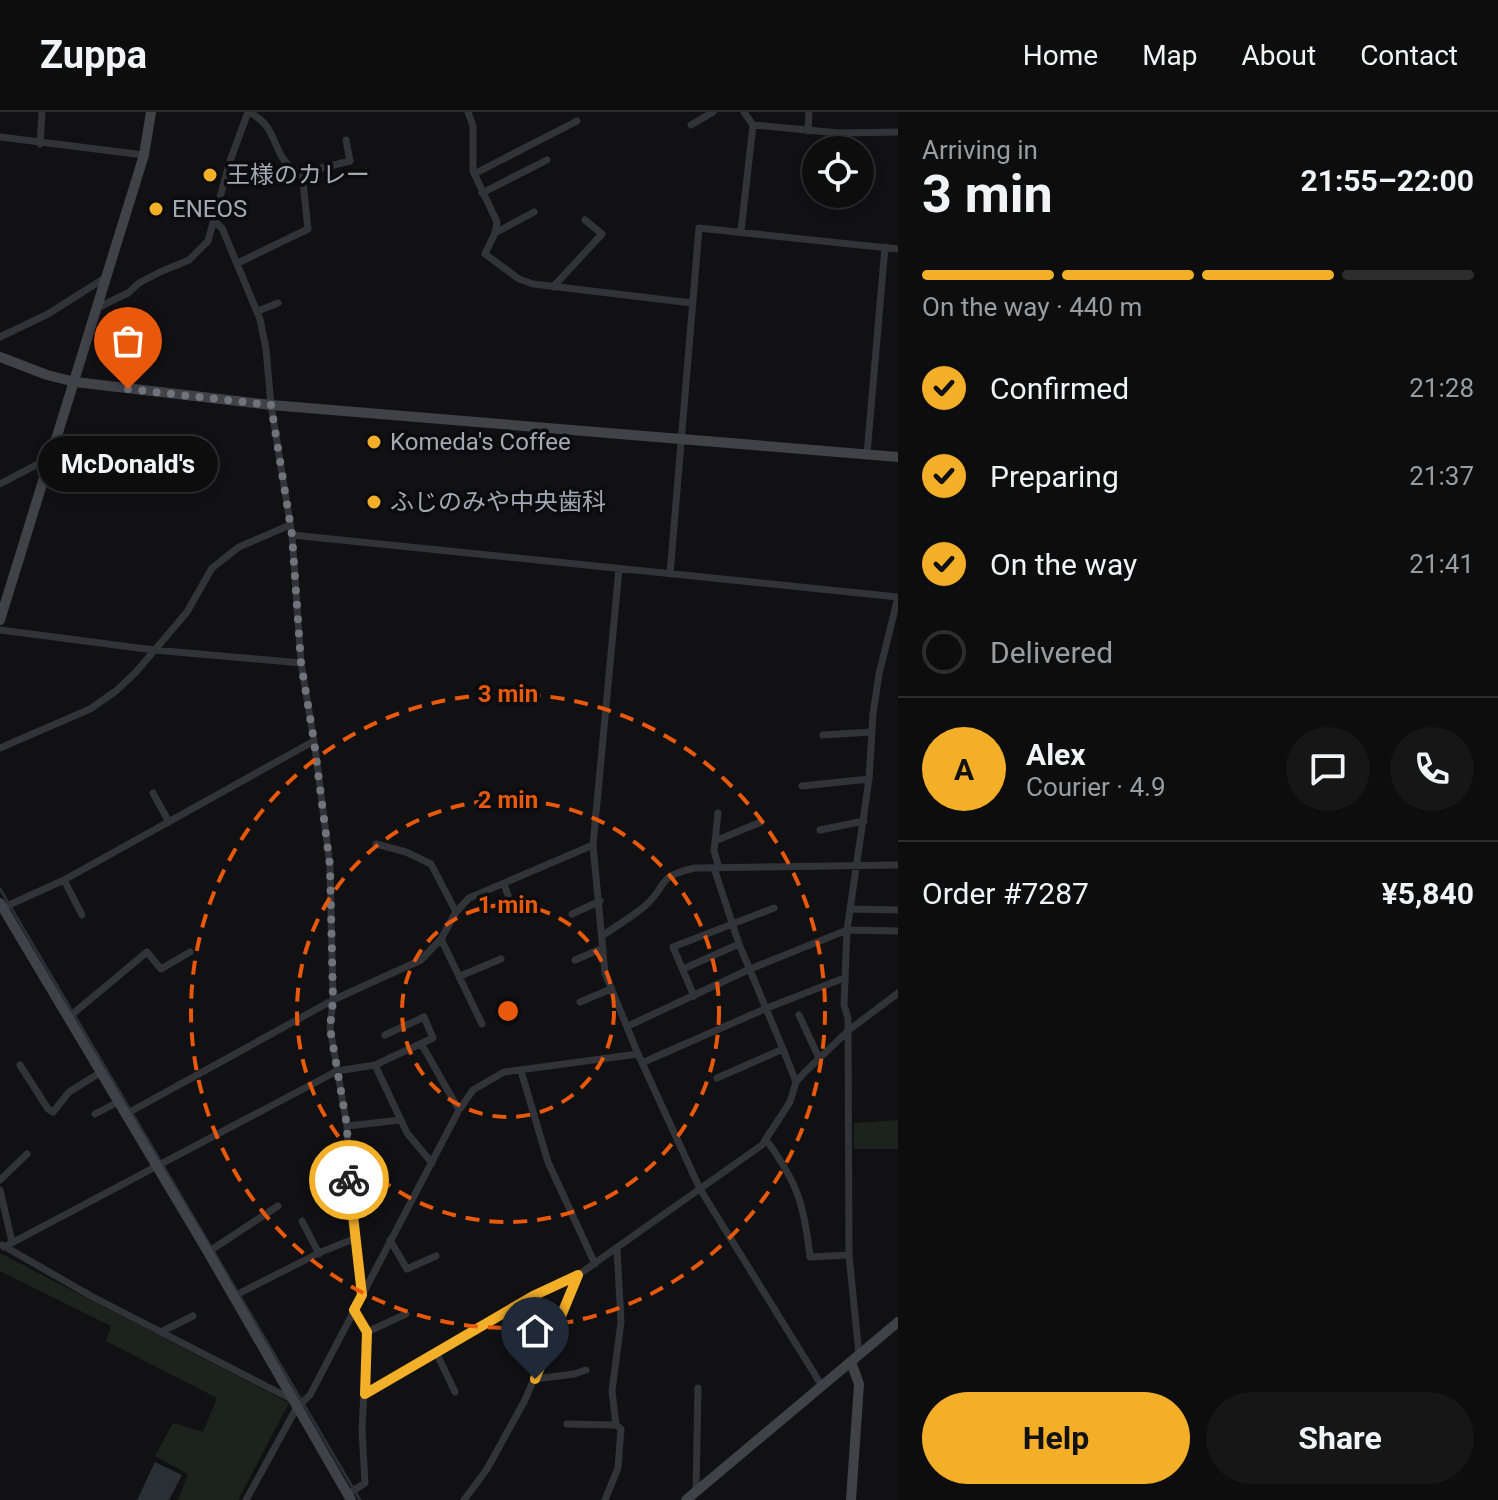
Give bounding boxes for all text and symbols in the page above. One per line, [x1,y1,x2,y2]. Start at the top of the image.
text: Zuppa [40,33,147,77]
text: Home [1023,39,1098,72]
text: Map [1142,39,1198,72]
text: About [1242,39,1316,72]
text: Contact [1360,39,1458,72]
text: Arriving in [922,135,1038,165]
map controls [802,136,874,208]
button: locate [802,136,874,208]
place label: 王様のカレー [226,161,370,189]
text: 21:55–22:00 [1300,163,1474,198]
text: 3 min [922,164,1053,225]
marker: 王様のカレー [201,166,219,184]
place label: ENEOS [172,195,247,223]
marker: ENEOS [147,200,165,218]
text: On the way · 440 m [922,292,1142,322]
pin [94,307,162,389]
icon: bag [106,319,150,363]
icon: check [922,366,966,410]
text: Confirmed [990,371,1129,406]
text: 21:28 [1409,373,1474,403]
place label: Komeda's Coffee [390,428,571,456]
marker: Komeda's Coffee [365,433,383,451]
callout: McDonald's [38,437,218,493]
text: McDonald's [61,449,195,479]
icon: check [922,454,966,498]
text: Preparing [990,459,1119,494]
text: 21:37 [1409,461,1474,491]
place label: ふじのみや中央歯科 [390,488,606,516]
marker: ふじのみや中央歯科 [365,493,383,511]
icon: check [922,542,966,586]
text: On the way [990,547,1137,582]
text: 21:41 [1409,549,1474,579]
text: Delivered [990,635,1113,670]
text: 3 min [478,680,538,708]
button: chat [1286,727,1370,811]
button: phone [1390,727,1474,811]
text: Alex [1026,737,1086,772]
text: A [954,752,974,787]
text: Courier · 4.9 [1026,772,1166,802]
text: 2 min [478,786,538,814]
text: Order #7287 [922,876,1089,911]
text: ¥5,840 [1382,876,1474,911]
text: 1 min [478,891,538,919]
centre of rings [494,997,522,1025]
courier [309,1140,389,1220]
icon: bike [327,1158,371,1202]
pin [501,1297,569,1379]
icon: home [513,1309,557,1353]
button: Help [922,1392,1190,1484]
button: Share [1206,1392,1474,1484]

